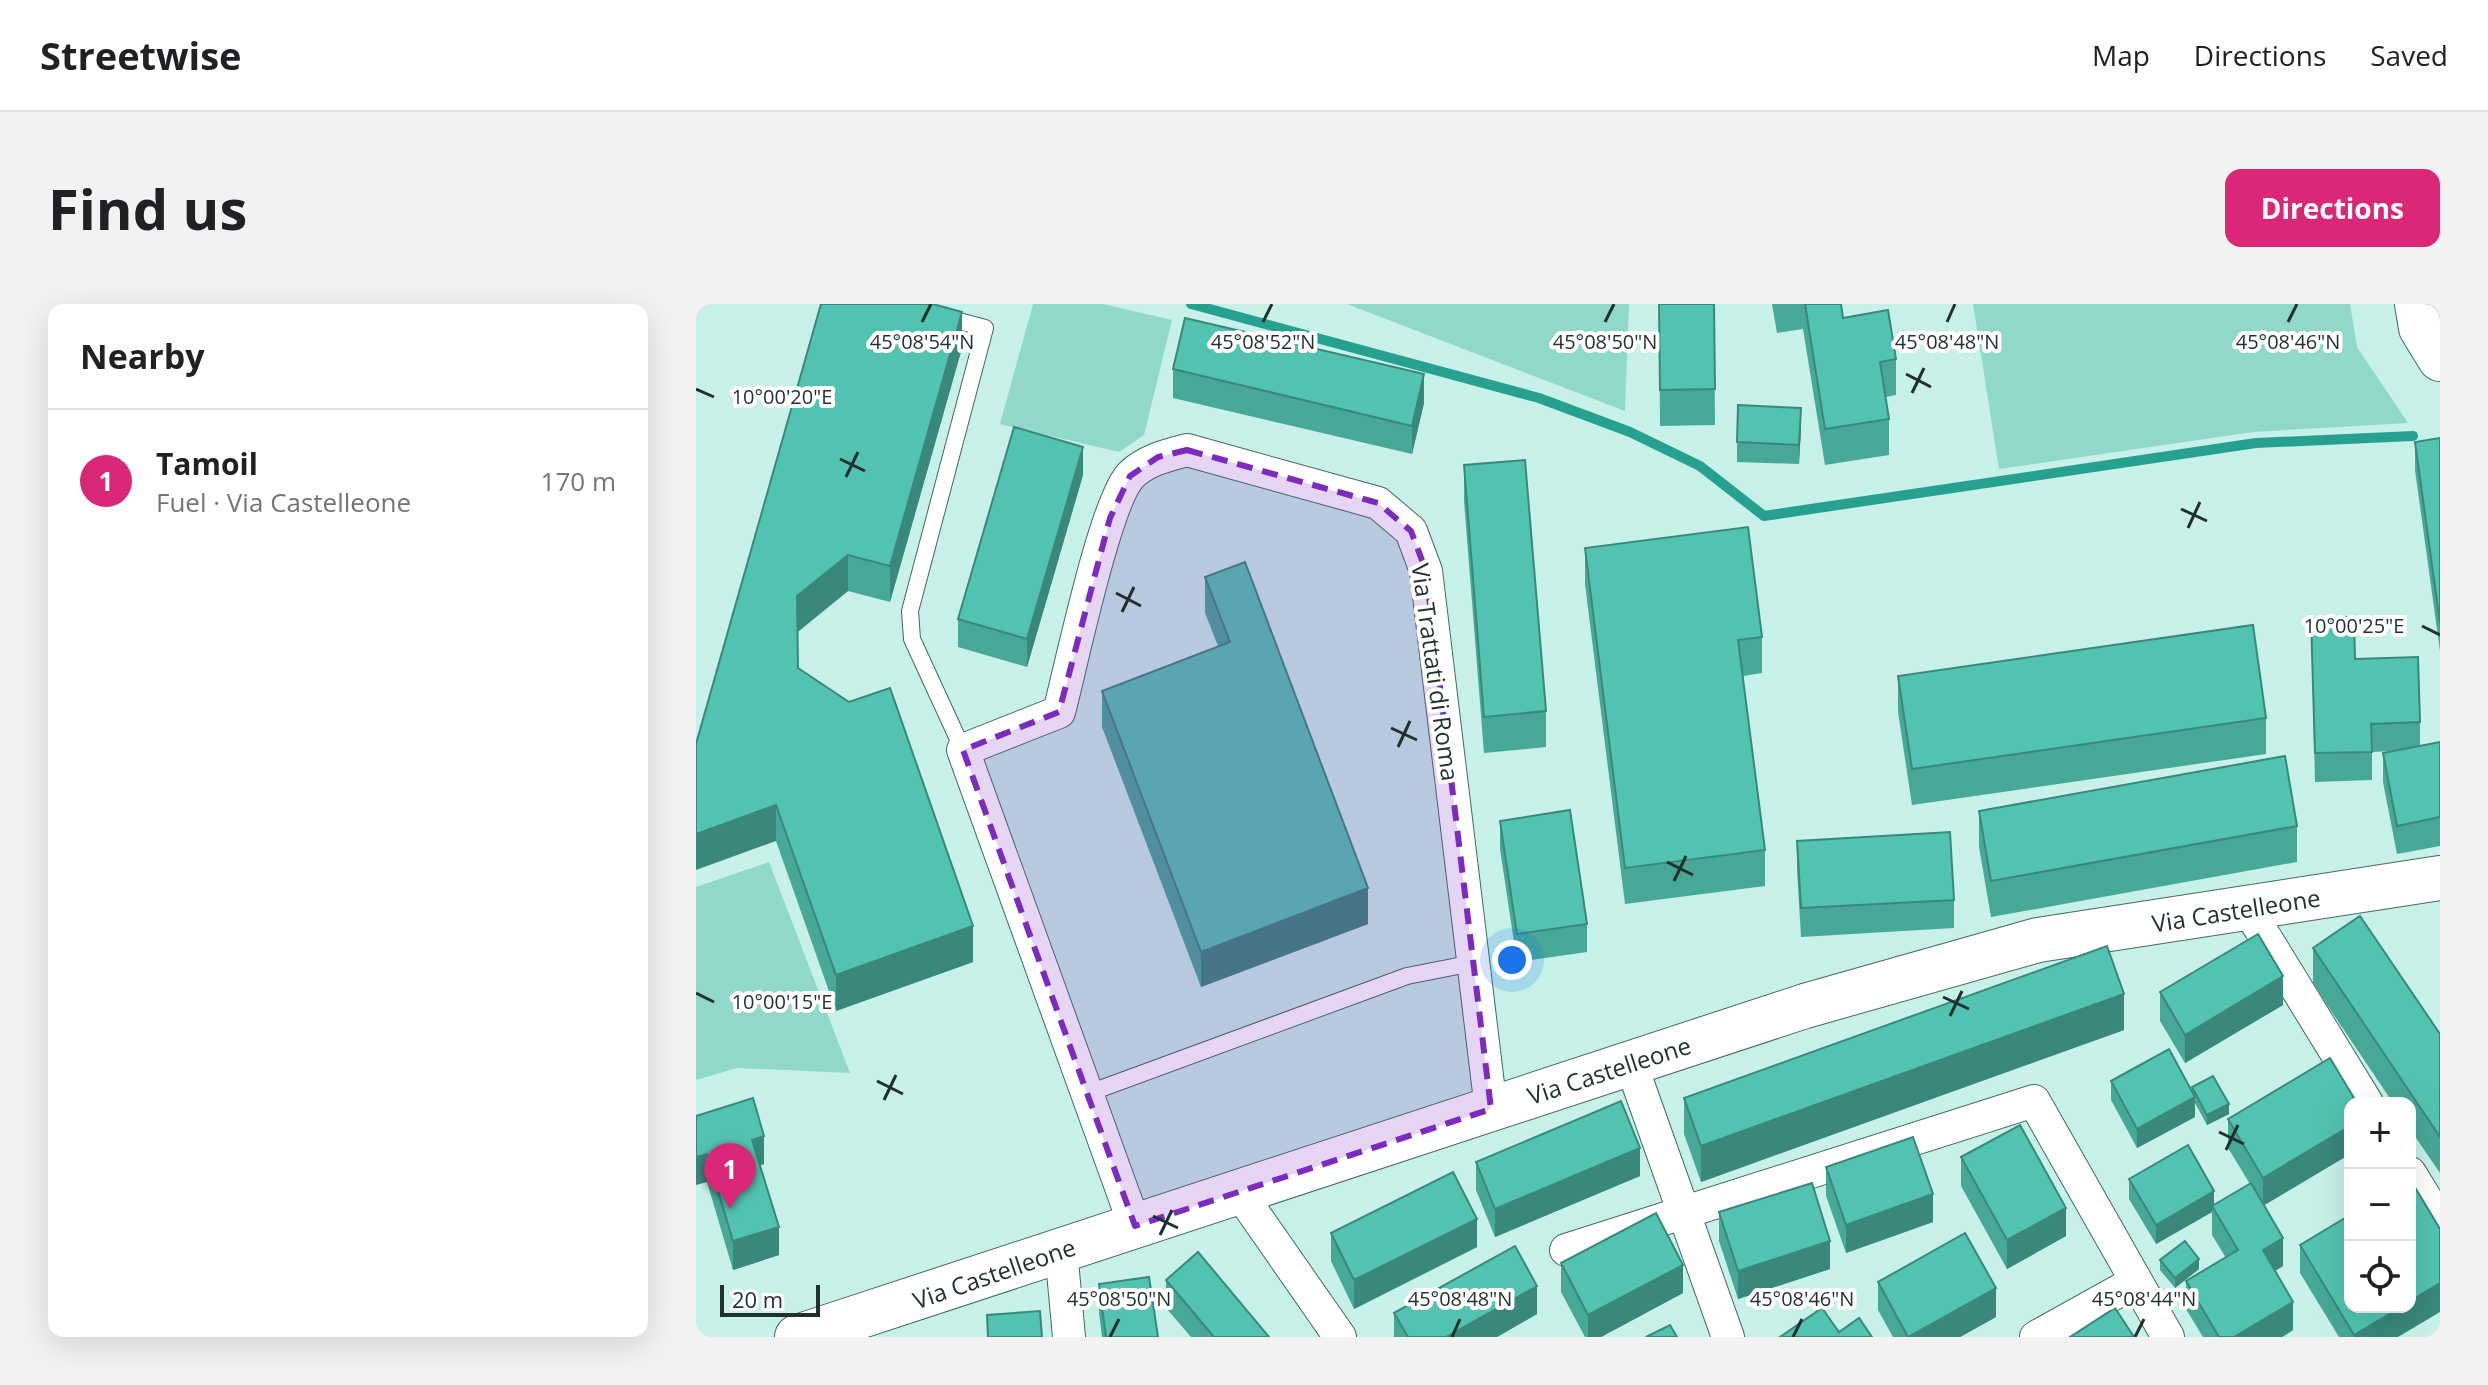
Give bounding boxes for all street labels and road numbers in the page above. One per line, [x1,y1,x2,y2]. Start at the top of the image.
street label: Via Trattati di Roma [1404,561,1468,783]
street label: Via Castelleone [2149,880,2323,940]
street label: Via Castelleone [1523,1028,1695,1112]
street label: Via Castelleone [908,1230,1080,1316]

